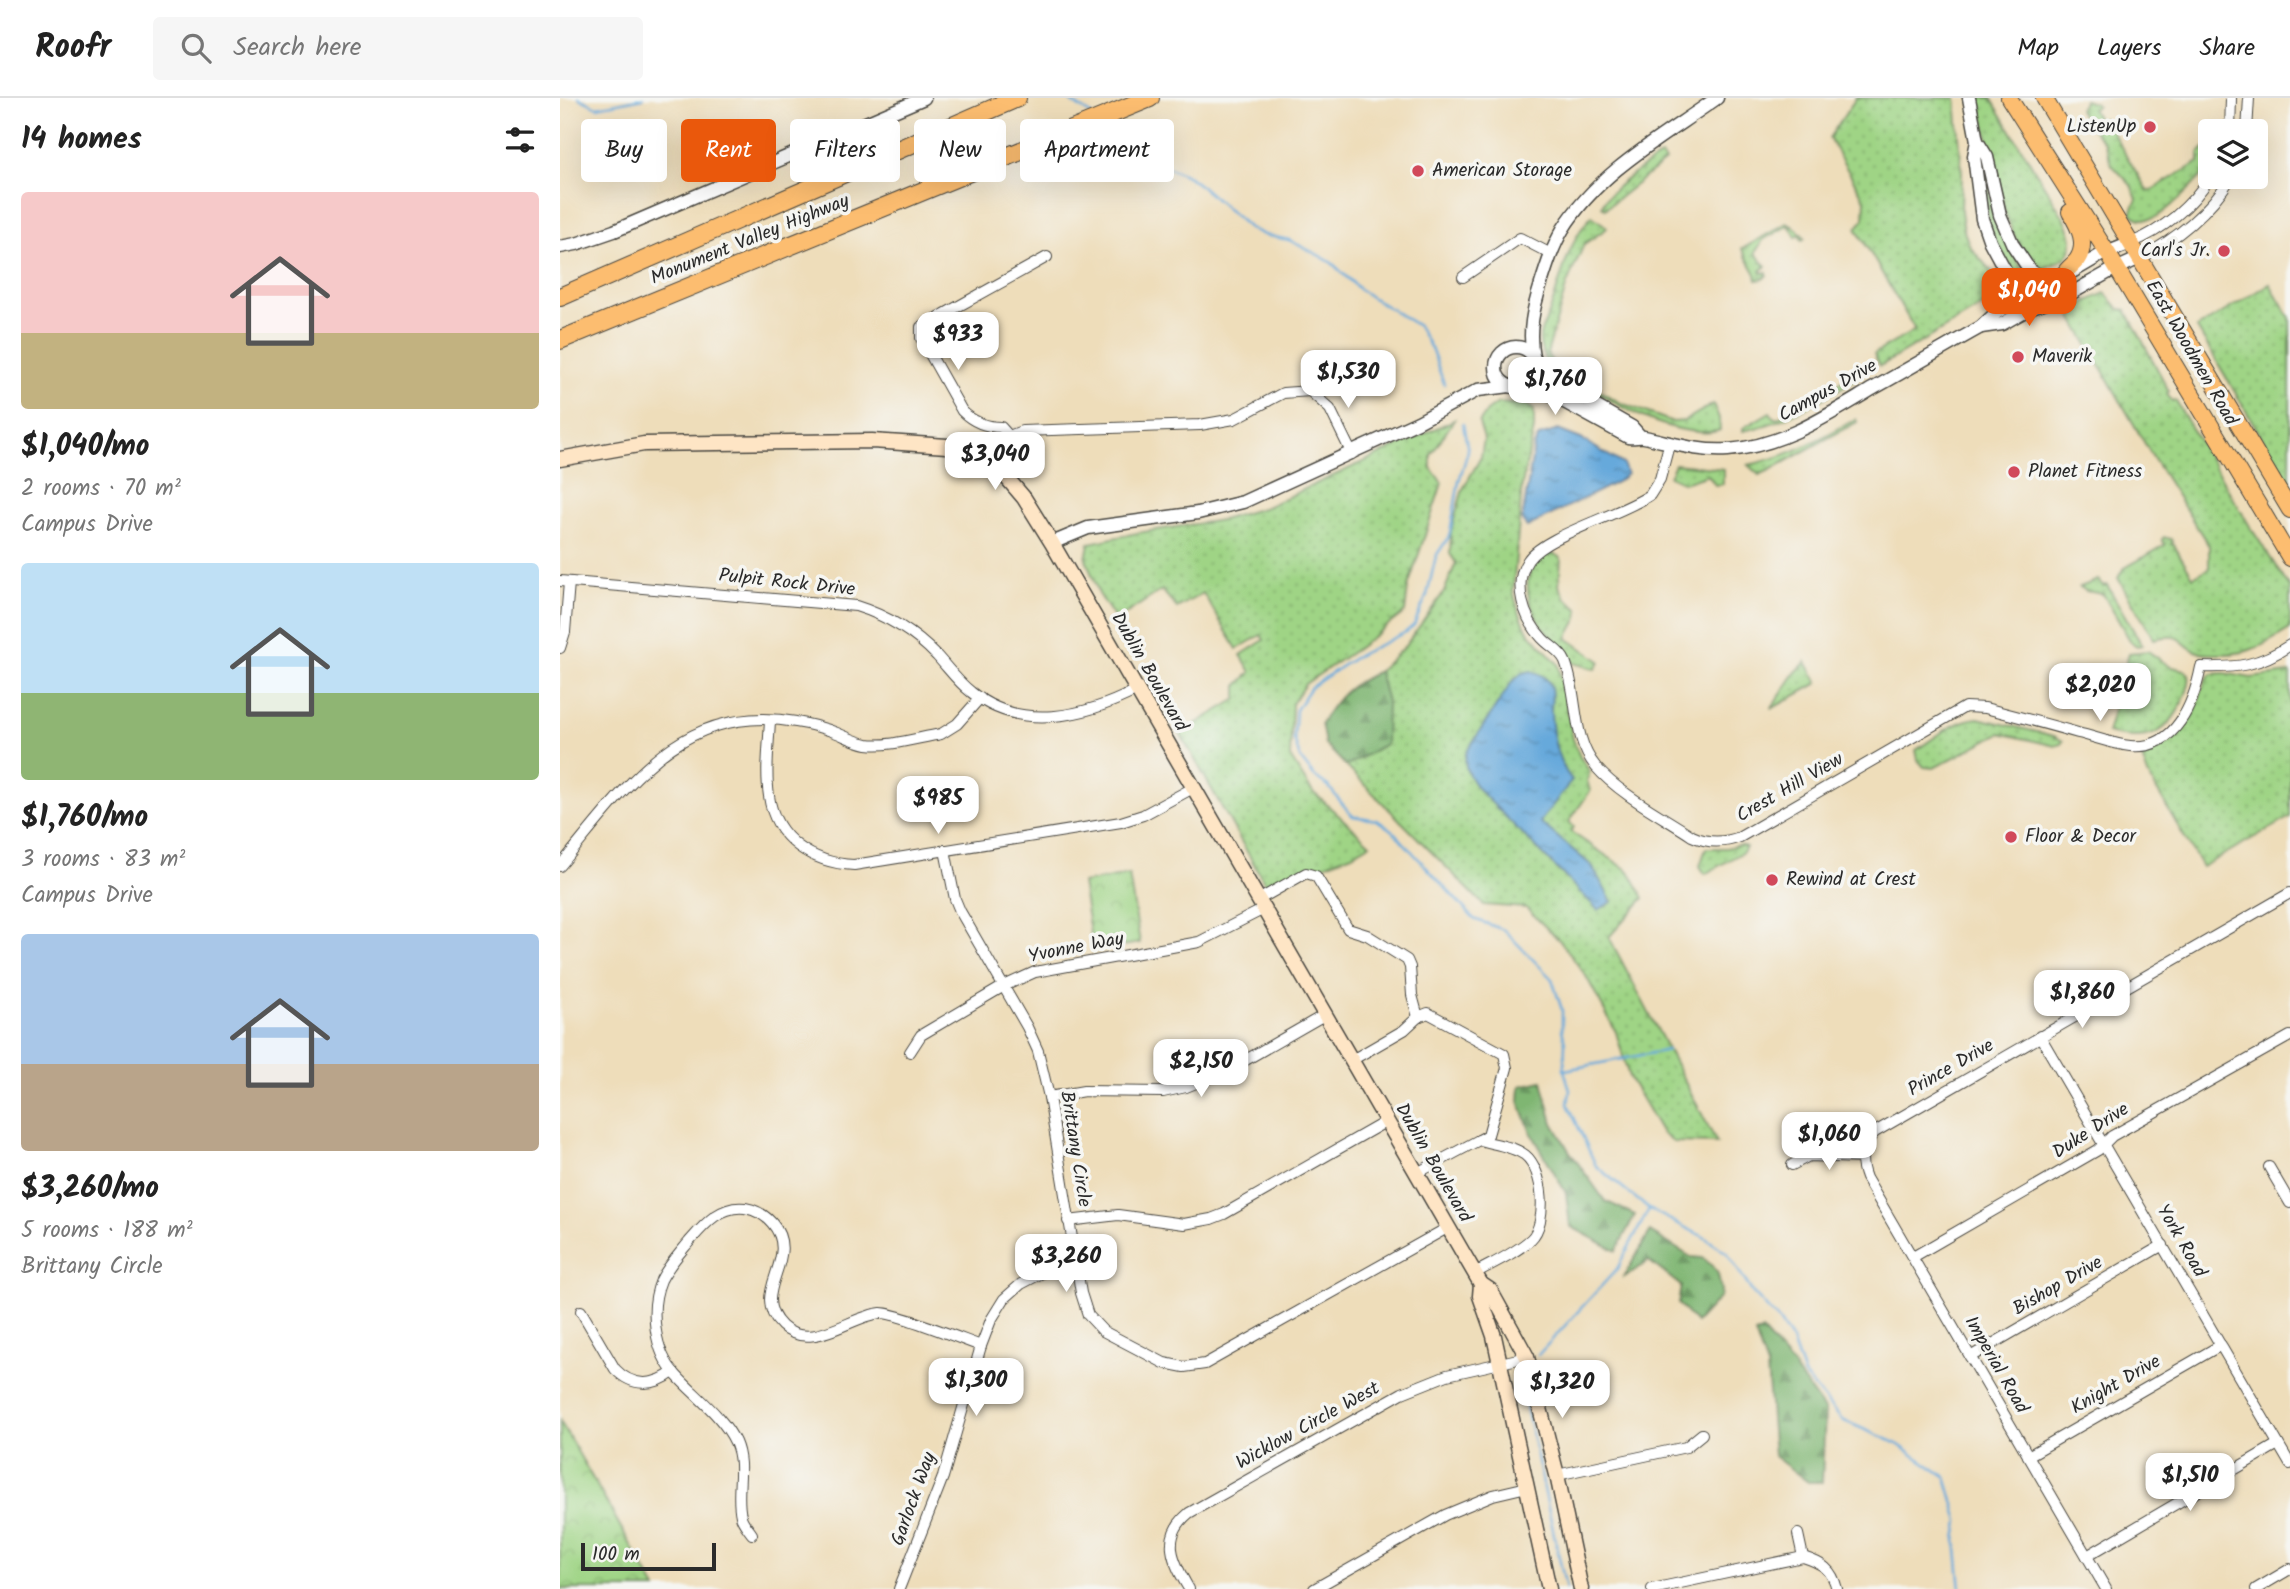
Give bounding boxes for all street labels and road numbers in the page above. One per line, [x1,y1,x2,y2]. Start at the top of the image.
street label: Monument Valley Highway [646,186,855,294]
street label: East Woodmen Road [2137,274,2245,432]
street label: Campus Drive [1773,351,1883,431]
street label: Pulpit Rock Drive [717,561,857,605]
street label: Dublin Boulevard [1102,606,1196,738]
street label: Crest Hill View [1731,745,1849,831]
street label: Yvonne Way [1026,924,1127,972]
street label: Prince Drive [1902,1031,2000,1105]
street label: Brittany Circle [1051,1089,1099,1210]
street label: Duke Drive [2047,1095,2136,1167]
street label: Dublin Boulevard [1386,1097,1480,1229]
street label: York Road [2148,1199,2214,1284]
street label: Bishop Drive [2007,1248,2109,1324]
street label: Imperial Road [1956,1310,2036,1420]
street label: Knight Drive [2065,1347,2167,1423]
street label: Wicklow Circle West [1230,1374,1386,1478]
street label: Garlock Way [883,1447,945,1550]

